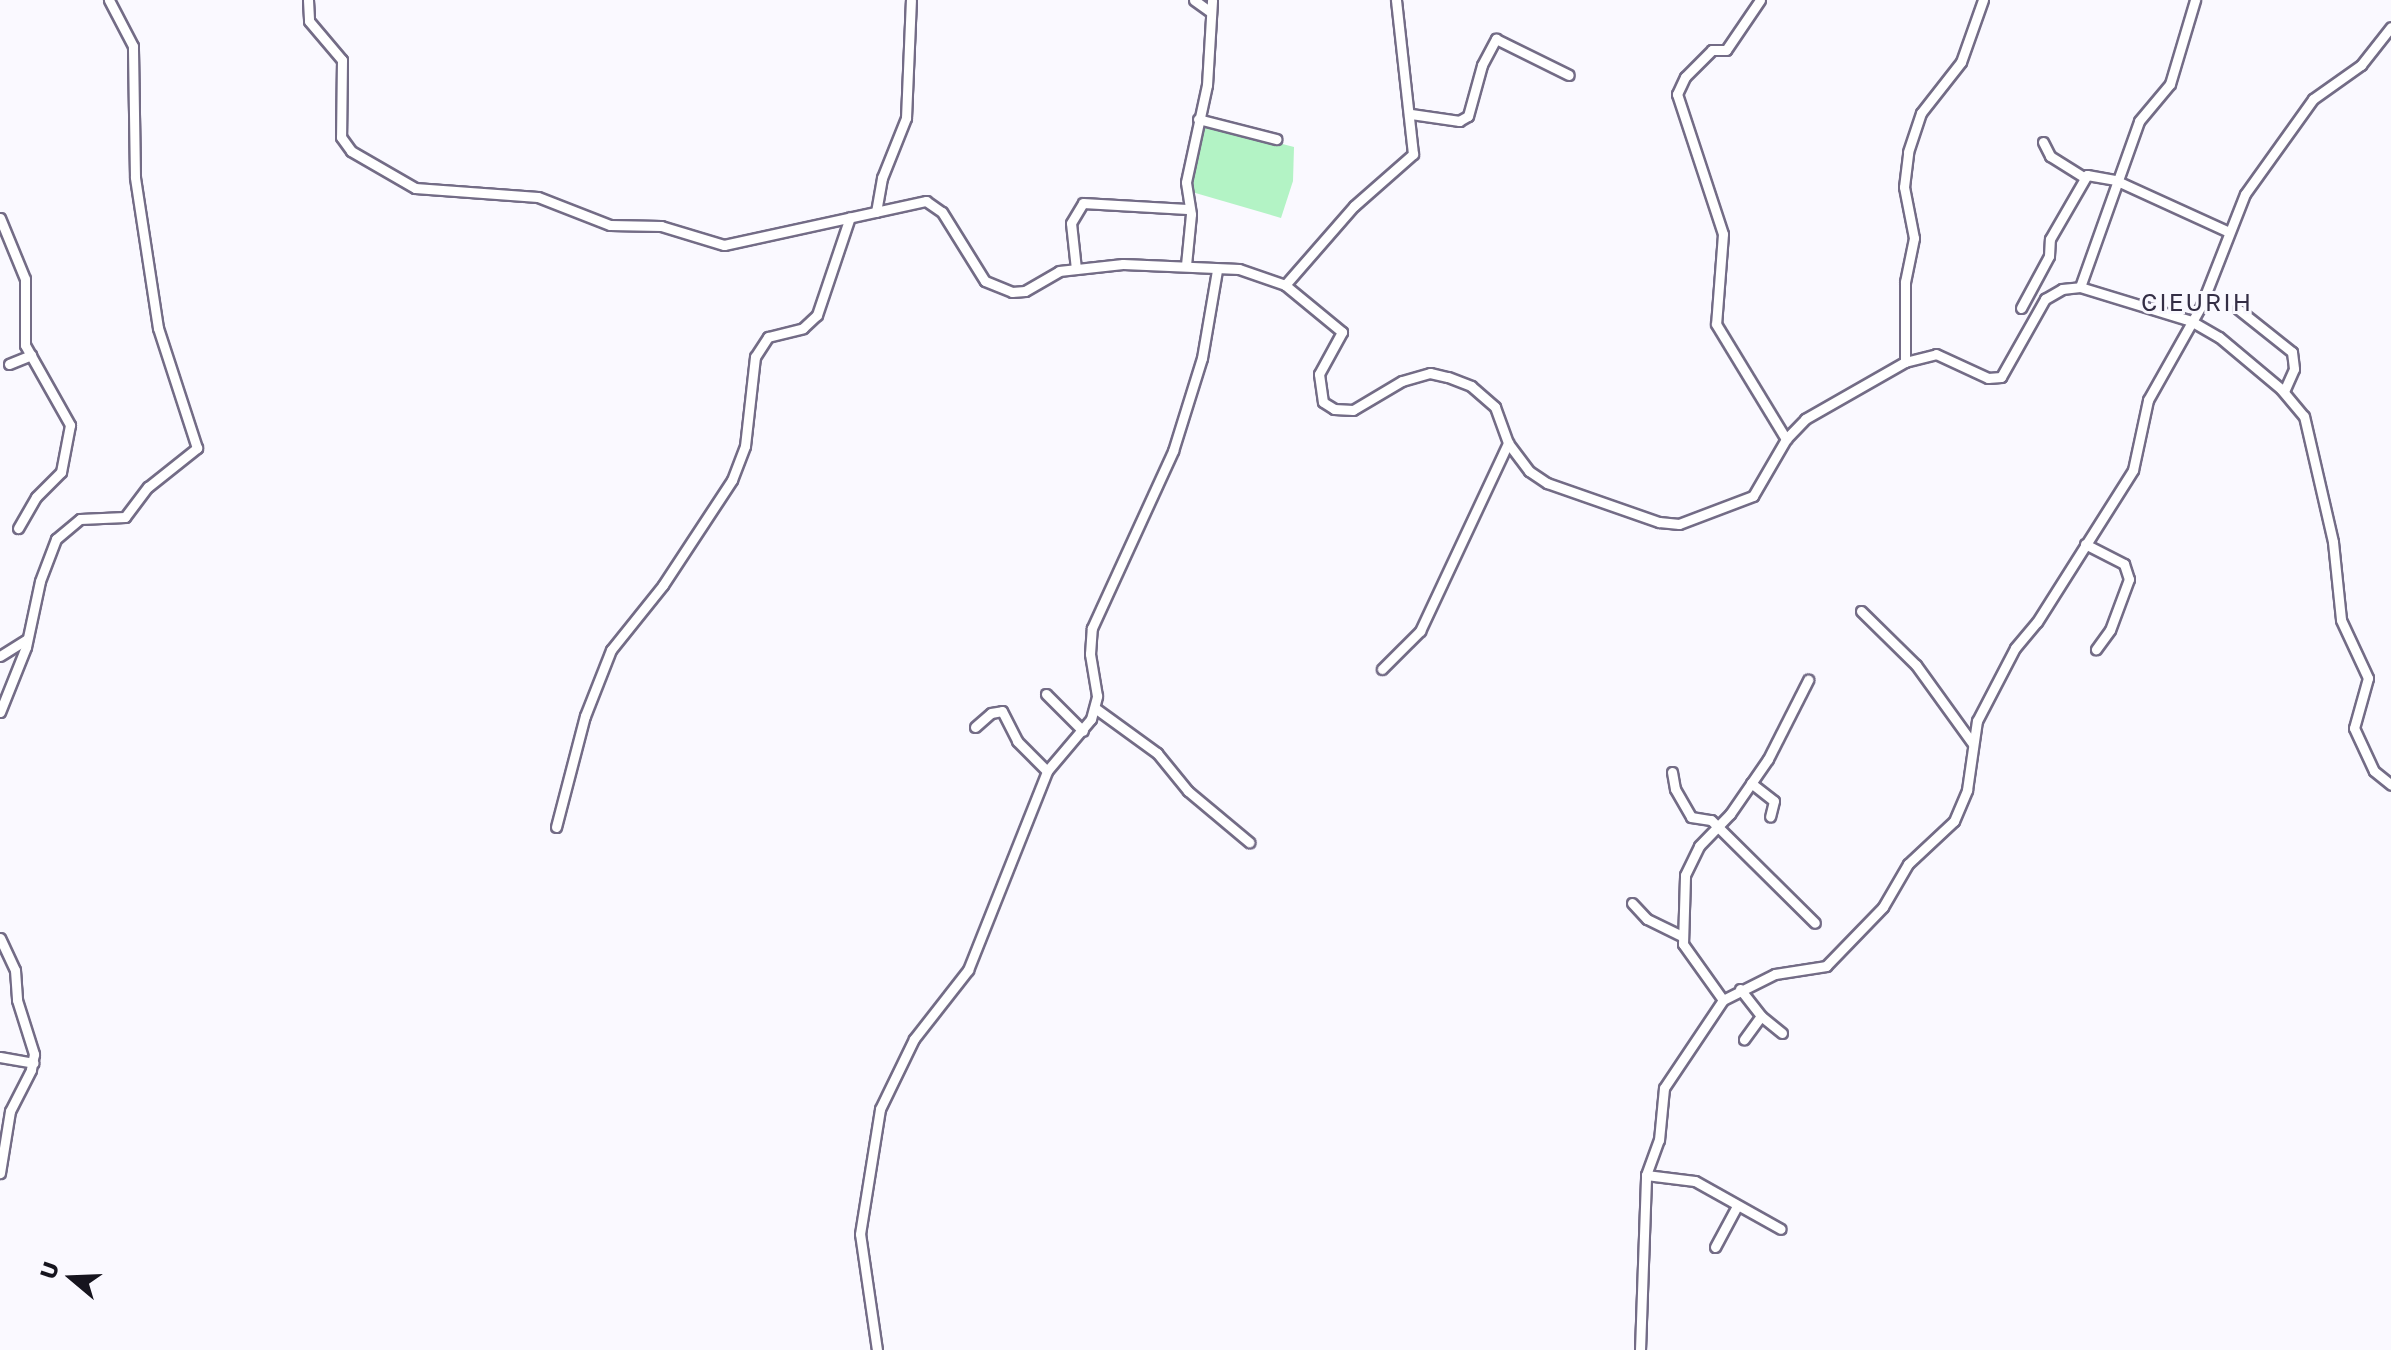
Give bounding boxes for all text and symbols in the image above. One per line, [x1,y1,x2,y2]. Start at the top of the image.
district label: CIEURIH [2141,288,2253,316]
north arrow [32,1238,112,1318]
text: U [33,1258,64,1282]

